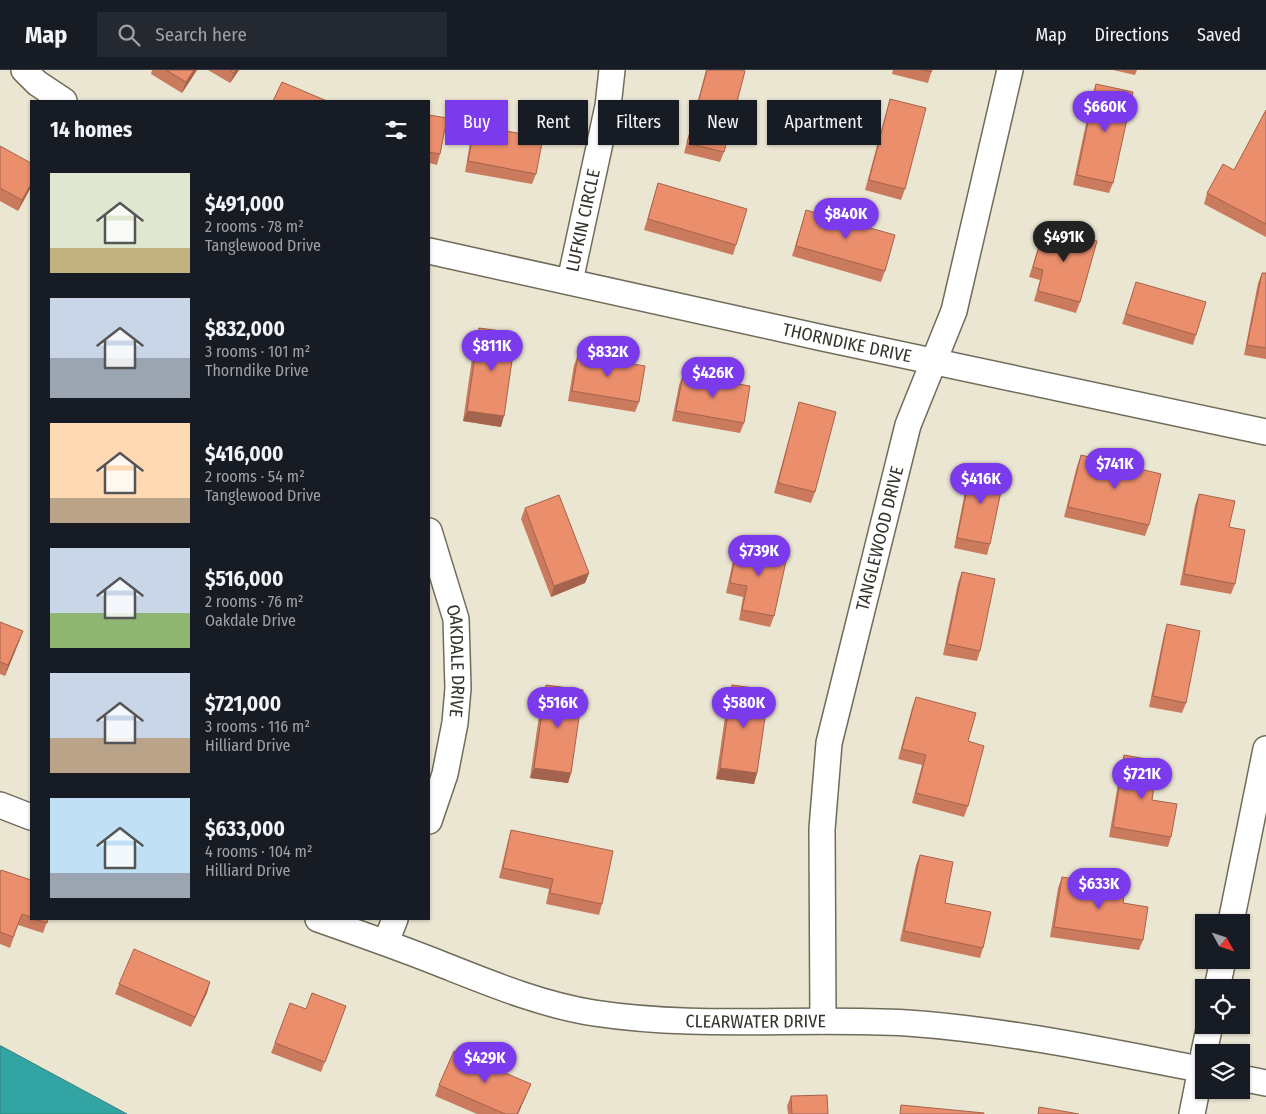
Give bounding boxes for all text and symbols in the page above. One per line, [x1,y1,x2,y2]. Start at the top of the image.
search box [97,12,447,57]
text: Map [25,21,67,49]
icon: search [115,21,143,49]
text: Search here [155,23,247,46]
text: Map [1035,24,1067,46]
text: Directions [1095,24,1169,46]
text: Saved [1197,24,1241,46]
pin: $660K [1070,90,1140,133]
text: $660K [1084,97,1126,116]
chip: Buy [445,100,508,145]
chip: Rent [518,100,588,145]
chip: Filters [598,100,679,145]
chip: New [689,100,757,145]
chip: Apartment [767,100,881,145]
icon: filters [382,116,410,144]
text: 14 homes [50,117,132,143]
street label: LUFKIN CIRCLE [561,167,605,274]
text: $491,000 [205,191,284,217]
icon: home [90,193,150,253]
pin: $840K [811,198,881,240]
text: $840K [825,204,867,223]
text: 2 rooms · 78 m² [205,217,304,236]
pin: $491K [1029,220,1099,263]
text: $491K [1044,227,1084,246]
text: Tanglewood Drive [205,236,321,255]
text: $832,000 [205,316,285,342]
icon: home [90,318,150,378]
street label: THORNDIKE DRIVE [780,318,914,367]
pin: $811K [457,330,527,372]
text: $811K [473,336,511,355]
pin: $832K [573,336,643,378]
text: 3 rooms · 101 m² [205,342,310,361]
text: $832K [588,342,628,361]
pin: $426K [678,356,748,399]
text: Thorndike Drive [205,361,309,380]
text: $426K [692,363,734,382]
text: $416,000 [205,441,284,467]
icon: home [90,443,150,503]
pin: $741K [1080,448,1150,490]
text: $741K [1096,454,1134,473]
pin: $416K [946,462,1016,505]
street label: TANGLEWOOD DRIVE [851,464,908,613]
text: 2 rooms · 54 m² [205,467,305,486]
text: $416K [961,469,1001,488]
text: Tanglewood Drive [205,486,321,505]
pin: $739K [724,534,794,577]
text: $739K [739,541,779,560]
text: $516,000 [205,566,283,592]
icon: home [90,568,150,628]
text: 2 rooms · 76 m² [205,592,304,611]
street label: OAKDALE DRIVE [441,602,469,718]
text: Oakdale Drive [205,611,296,630]
pin: $516K [523,686,593,729]
pin: $580K [709,686,779,729]
text: $721,000 [205,691,281,717]
icon: home [90,693,150,753]
text: $516K [538,693,578,712]
text: $580K [723,693,765,712]
text: 3 rooms · 116 m² [205,717,310,736]
text: Hilliard Drive [205,736,290,755]
pin: $721K [1107,758,1177,800]
text: $721K [1123,764,1161,783]
text: $633,000 [205,816,285,842]
icon: home [90,818,150,878]
text: 4 rooms · 104 m² [205,842,313,861]
text: Hilliard Drive [205,861,290,880]
pin: $633K [1064,868,1134,910]
text: $633K [1079,874,1119,893]
north arrow [1195,914,1250,969]
map controls [1195,914,1250,1099]
button: locate [1195,979,1250,1034]
street label: CLEARWATER DRIVE [685,1010,826,1033]
pin: $429K [450,1042,520,1084]
button: layers [1195,1044,1250,1099]
text: $429K [465,1048,505,1067]

